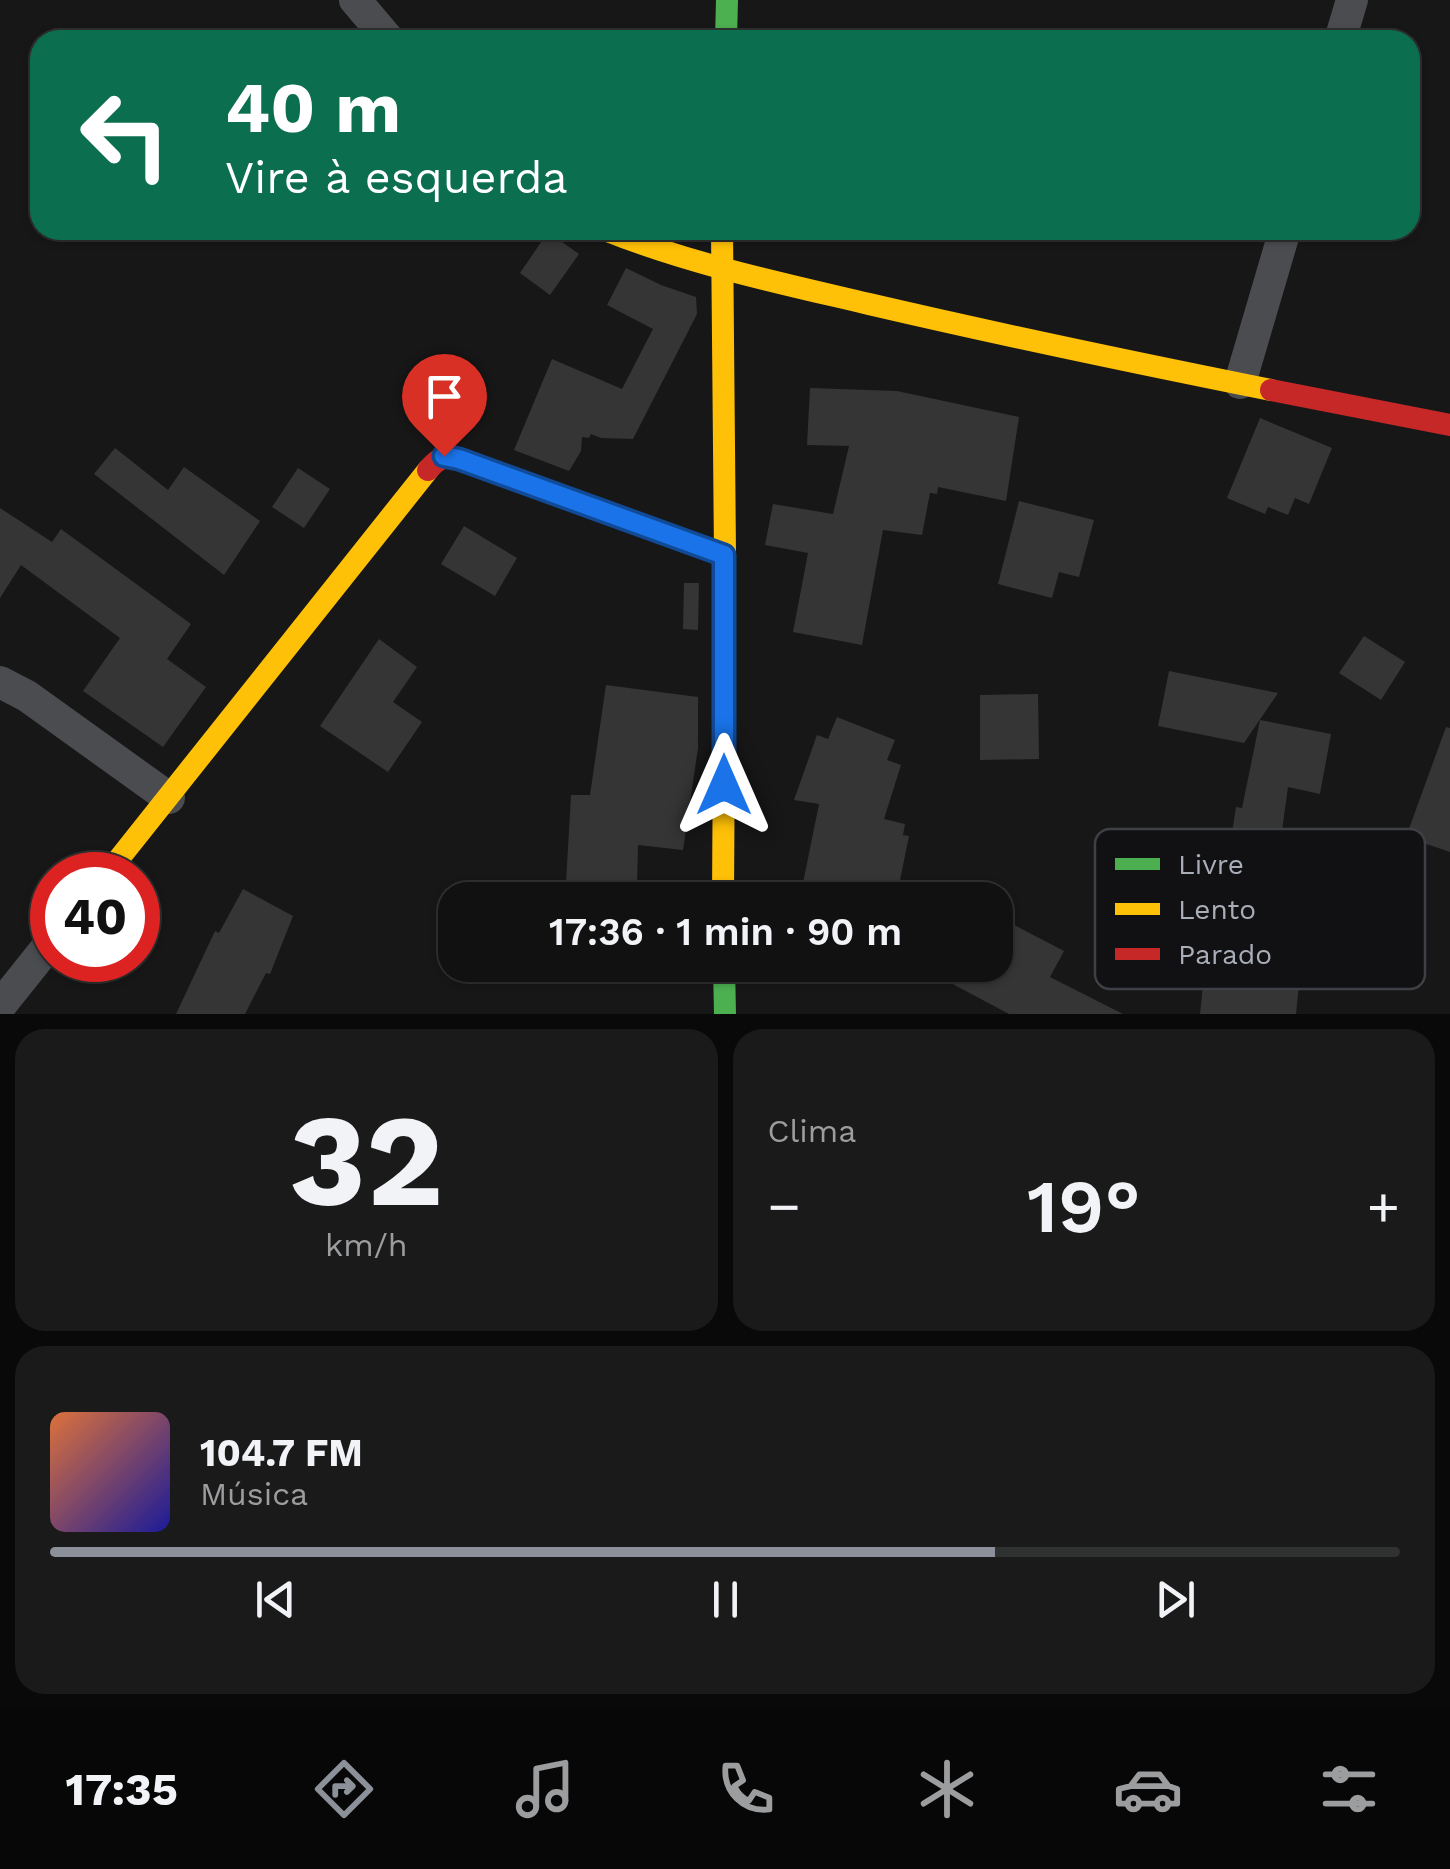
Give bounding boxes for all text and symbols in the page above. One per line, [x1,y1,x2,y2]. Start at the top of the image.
text: 40 m [225,67,401,149]
icon: left [60,70,190,200]
text: Vire à esquerda [225,151,568,204]
pin [402,354,487,457]
icon: arrive [417,369,472,424]
position arrow [672,733,776,837]
legend [1095,829,1425,989]
text: Livre [1178,848,1244,881]
speed limit sign: 40 [30,852,160,982]
text: Lento [1178,893,1256,926]
text: 17:36 · 1 min · 90 m [549,910,902,954]
text: Parado [1178,938,1272,971]
text: 32 [289,1084,444,1237]
text: Clima [768,1112,856,1150]
text: 19° [1027,1162,1141,1250]
text: − [768,1174,801,1238]
text: + [1367,1174,1400,1238]
text: km/h [325,1226,407,1264]
text: 104.7 FM [200,1431,363,1475]
text: Música [200,1475,308,1513]
icon: previous [248,1572,303,1627]
icon: pause [698,1572,753,1627]
icon: next [1148,1572,1203,1627]
icon: directions [309,1754,379,1824]
icon: music [510,1754,580,1824]
icon: phone [711,1754,781,1824]
icon: climate [912,1754,982,1824]
icon: car [1113,1754,1183,1824]
icon: filters [1314,1754,1384,1824]
text: 17:35 [66,1763,178,1816]

